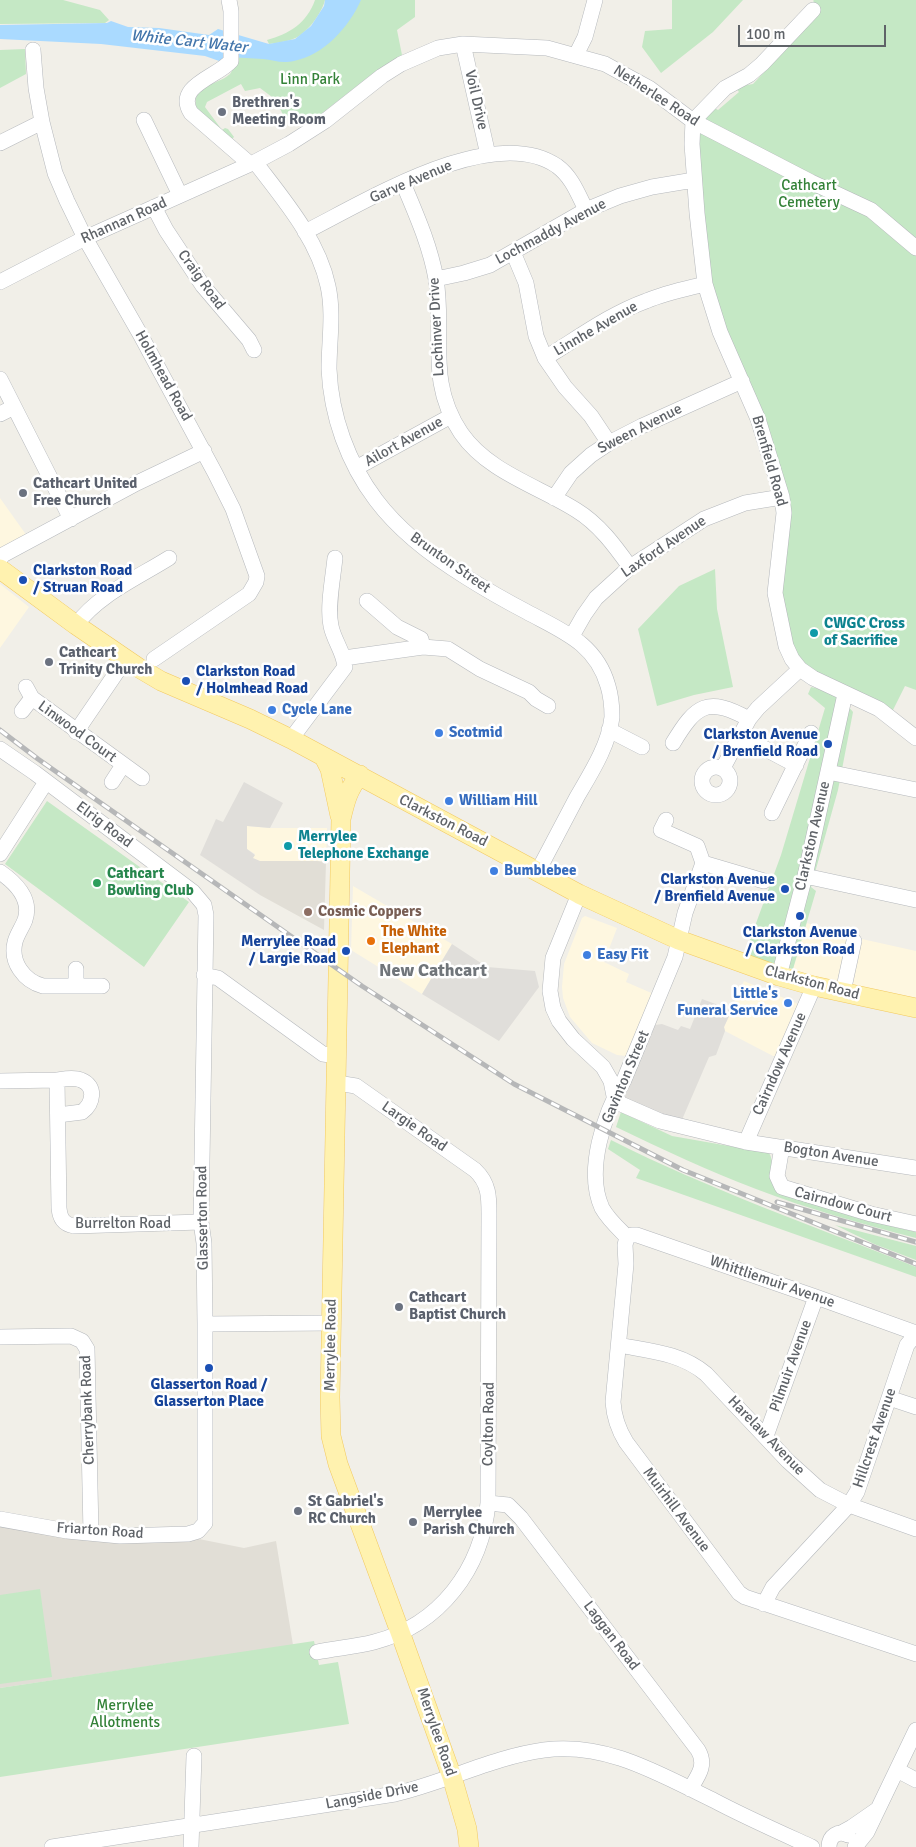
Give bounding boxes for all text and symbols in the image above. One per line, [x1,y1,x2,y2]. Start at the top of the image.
scale bar [741,15,888,47]
text: 100 m [746,25,786,43]
water label: White Cart Water [130,26,248,58]
street label: Netherlee Road [610,62,702,130]
street label: Voil Drive [460,68,492,132]
park label: Linn Park [280,71,340,89]
place label: Brethren's Meeting Room [232,94,326,129]
marker: Brethren's Meeting Room [216,106,228,118]
street label: Garve Avenue [367,157,455,207]
park label: Cathcart Cemetery [778,177,840,212]
street label: Rhannan Road [78,194,170,248]
street label: Lochmaddy Avenue [492,195,610,269]
street label: Craig Road [173,247,229,313]
street label: Lochinver Drive [425,277,449,377]
street label: Linnhe Avenue [551,298,641,360]
street label: Holmhead Road [131,328,195,424]
street label: Sween Avenue [595,400,685,458]
street label: Ailort Avenue [362,413,446,471]
street label: Brenfield Road [747,413,791,509]
place label: Cathcart United Free Church [33,475,137,510]
marker: Cathcart United Free Church [17,487,29,499]
street label: Laxford Avenue [618,512,710,582]
street label: Brunton Street [406,529,494,597]
place label: Clarkston Road / Struan Road [33,562,132,597]
marker: Clarkston Road / Struan Road [17,574,29,586]
place label: CWGC Cross of Sacrifice [824,615,905,650]
marker: CWGC Cross of Sacrifice [808,627,820,639]
place label: Cathcart Trinity Church [59,644,152,679]
marker: Cathcart Trinity Church [43,656,55,668]
place label: Clarkston Road / Holmhead Road [196,663,308,698]
marker: Clarkston Road / Holmhead Road [180,675,192,687]
street label: Linwood Court [34,697,120,767]
place label: Cycle Lane [282,701,352,719]
marker: Cycle Lane [266,704,278,716]
place label: Scotmid [449,724,502,742]
place label: Clarkston Avenue / Brenfield Road [703,726,818,761]
marker: Scotmid [433,727,445,739]
marker: Clarkston Avenue / Brenfield Road [822,738,834,750]
street label: Clarkston Avenue [792,779,834,893]
street label: Clarkston Road [396,791,490,851]
place label: William Hill [459,792,538,810]
marker: William Hill [443,795,455,807]
street label: Elrig Road [72,798,136,852]
place label: Merrylee Telephone Exchange [298,828,429,863]
marker: Merrylee Telephone Exchange [282,840,294,852]
place label: Bumblebee [504,862,577,880]
place label: Cathcart Bowling Club [107,865,194,900]
marker: Bumblebee [488,865,500,877]
place label: Clarkston Avenue / Brenfield Avenue [654,871,775,906]
marker: Cathcart Bowling Club [91,877,103,889]
marker: Clarkston Avenue / Brenfield Avenue [779,883,791,895]
place label: Cosmic Coppers [318,903,422,921]
marker: Cosmic Coppers [302,906,314,918]
marker: Clarkston Avenue / Clarkston Road [794,910,806,922]
place label: The White Elephant [381,923,447,958]
place label: Clarkston Avenue / Clarkston Road [743,924,857,959]
place label: Merrylee Road / Largie Road [241,933,336,968]
marker: The White Elephant [365,935,377,947]
marker: Merrylee Road / Largie Road [340,945,352,957]
place label: Easy Fit [597,946,649,964]
marker: Easy Fit [581,949,593,961]
district label: New Cathcart [379,960,487,982]
street label: Clarkston Road [763,962,861,1004]
place label: Little's Funeral Service [677,985,778,1020]
marker: Little's Funeral Service [782,997,794,1009]
street label: Cairndow Avenue [749,1010,811,1118]
street label: Gavinton Street [598,1028,654,1126]
street label: Largie Road [378,1098,450,1156]
street label: Bogton Avenue [782,1139,880,1171]
street label: Glasserton Road [193,1166,213,1270]
street label: Cairndow Court [792,1183,894,1227]
street label: Burrelton Road [75,1215,171,1233]
street label: Whittliemuir Avenue [707,1252,837,1312]
place label: Cathcart Baptist Church [409,1289,506,1324]
street label: Merrylee Road [321,1298,341,1392]
marker: Cathcart Baptist Church [393,1301,405,1313]
street label: Pilmuir Avenue [766,1317,816,1415]
street label: Cherrybank Road [77,1355,99,1465]
marker: Glasserton Road / Glasserton Place [203,1362,215,1374]
place label: Glasserton Road / Glasserton Place [151,1376,267,1411]
street label: Coylton Road [479,1382,499,1466]
street label: Hillcrest Avenue [849,1386,901,1490]
street label: Harelaw Avenue [724,1393,808,1479]
street label: Muirhill Avenue [638,1464,714,1556]
place label: St Gabriel's RC Church [308,1493,383,1528]
place label: Merrylee Parish Church [423,1504,515,1539]
marker: St Gabriel's RC Church [292,1505,304,1517]
marker: Merrylee Parish Church [407,1516,419,1528]
street label: Friarton Road [56,1519,144,1543]
street label: Laggan Road [579,1598,643,1674]
street label: Merrylee Road [412,1685,460,1779]
park label: Merrylee Allotments [90,1697,160,1732]
street label: Langside Drive [324,1778,420,1814]

